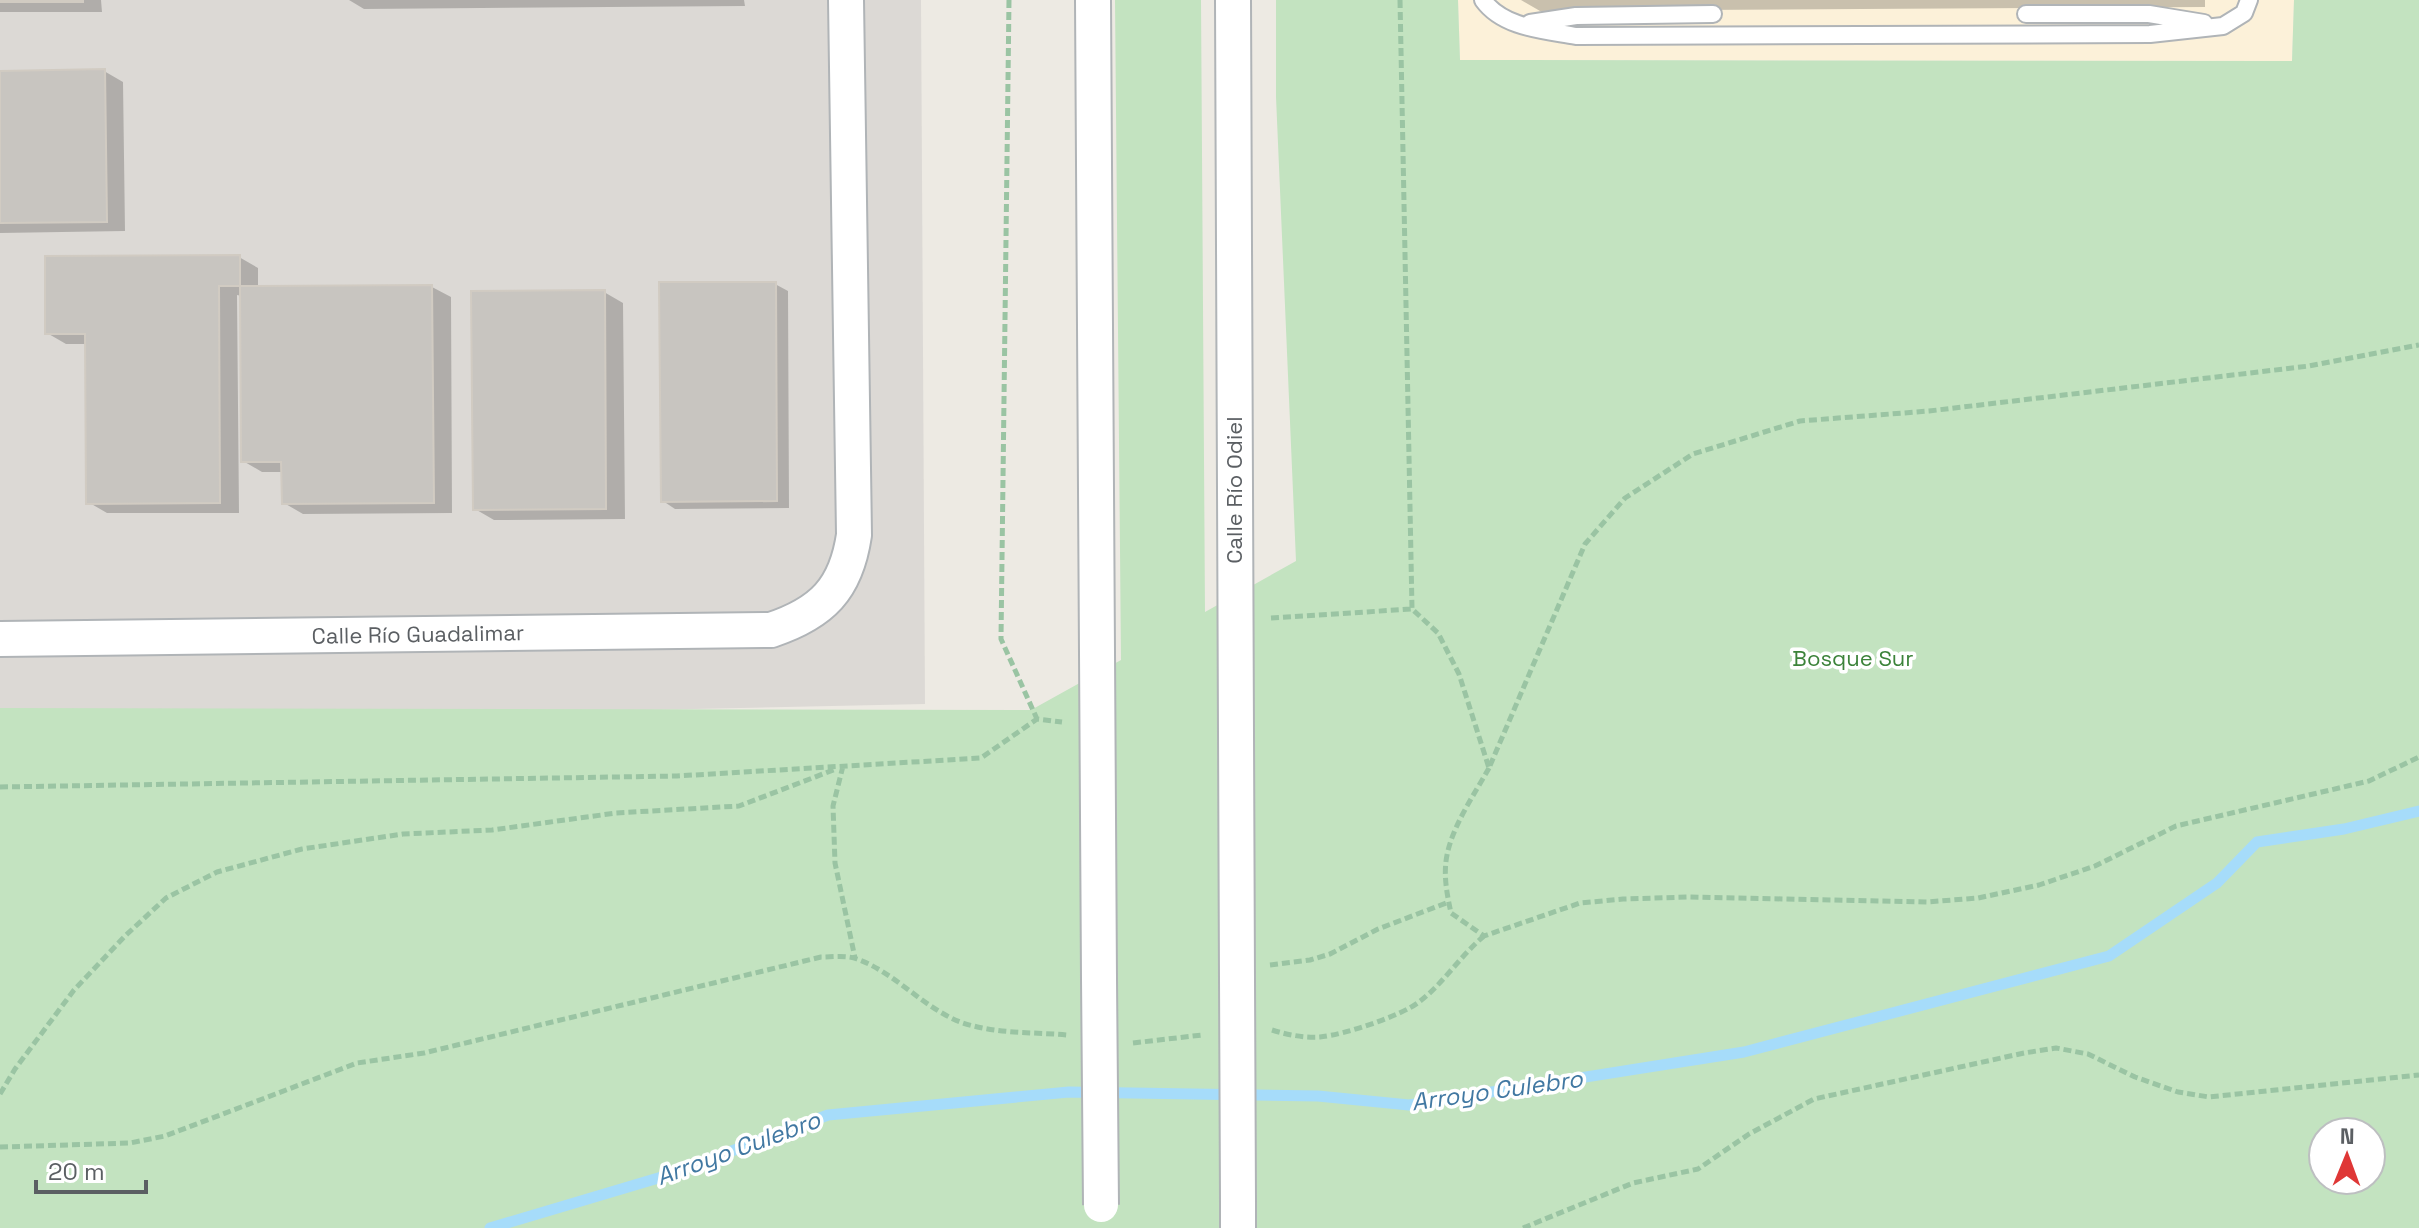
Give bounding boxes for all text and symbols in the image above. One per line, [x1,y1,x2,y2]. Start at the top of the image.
street label: Calle Río Odiel [1220,416,1248,564]
street label: Calle Río Guadalimar [311,618,525,650]
park label: Bosque Sur [1792,644,1914,672]
water label: Arroyo Culebro [1409,1062,1586,1117]
water label: Arroyo Culebro [652,1104,825,1192]
north arrow [2307,1116,2387,1196]
text: N [2340,1122,2355,1150]
scale bar [36,1144,146,1194]
text: 20 m [48,1156,105,1187]

